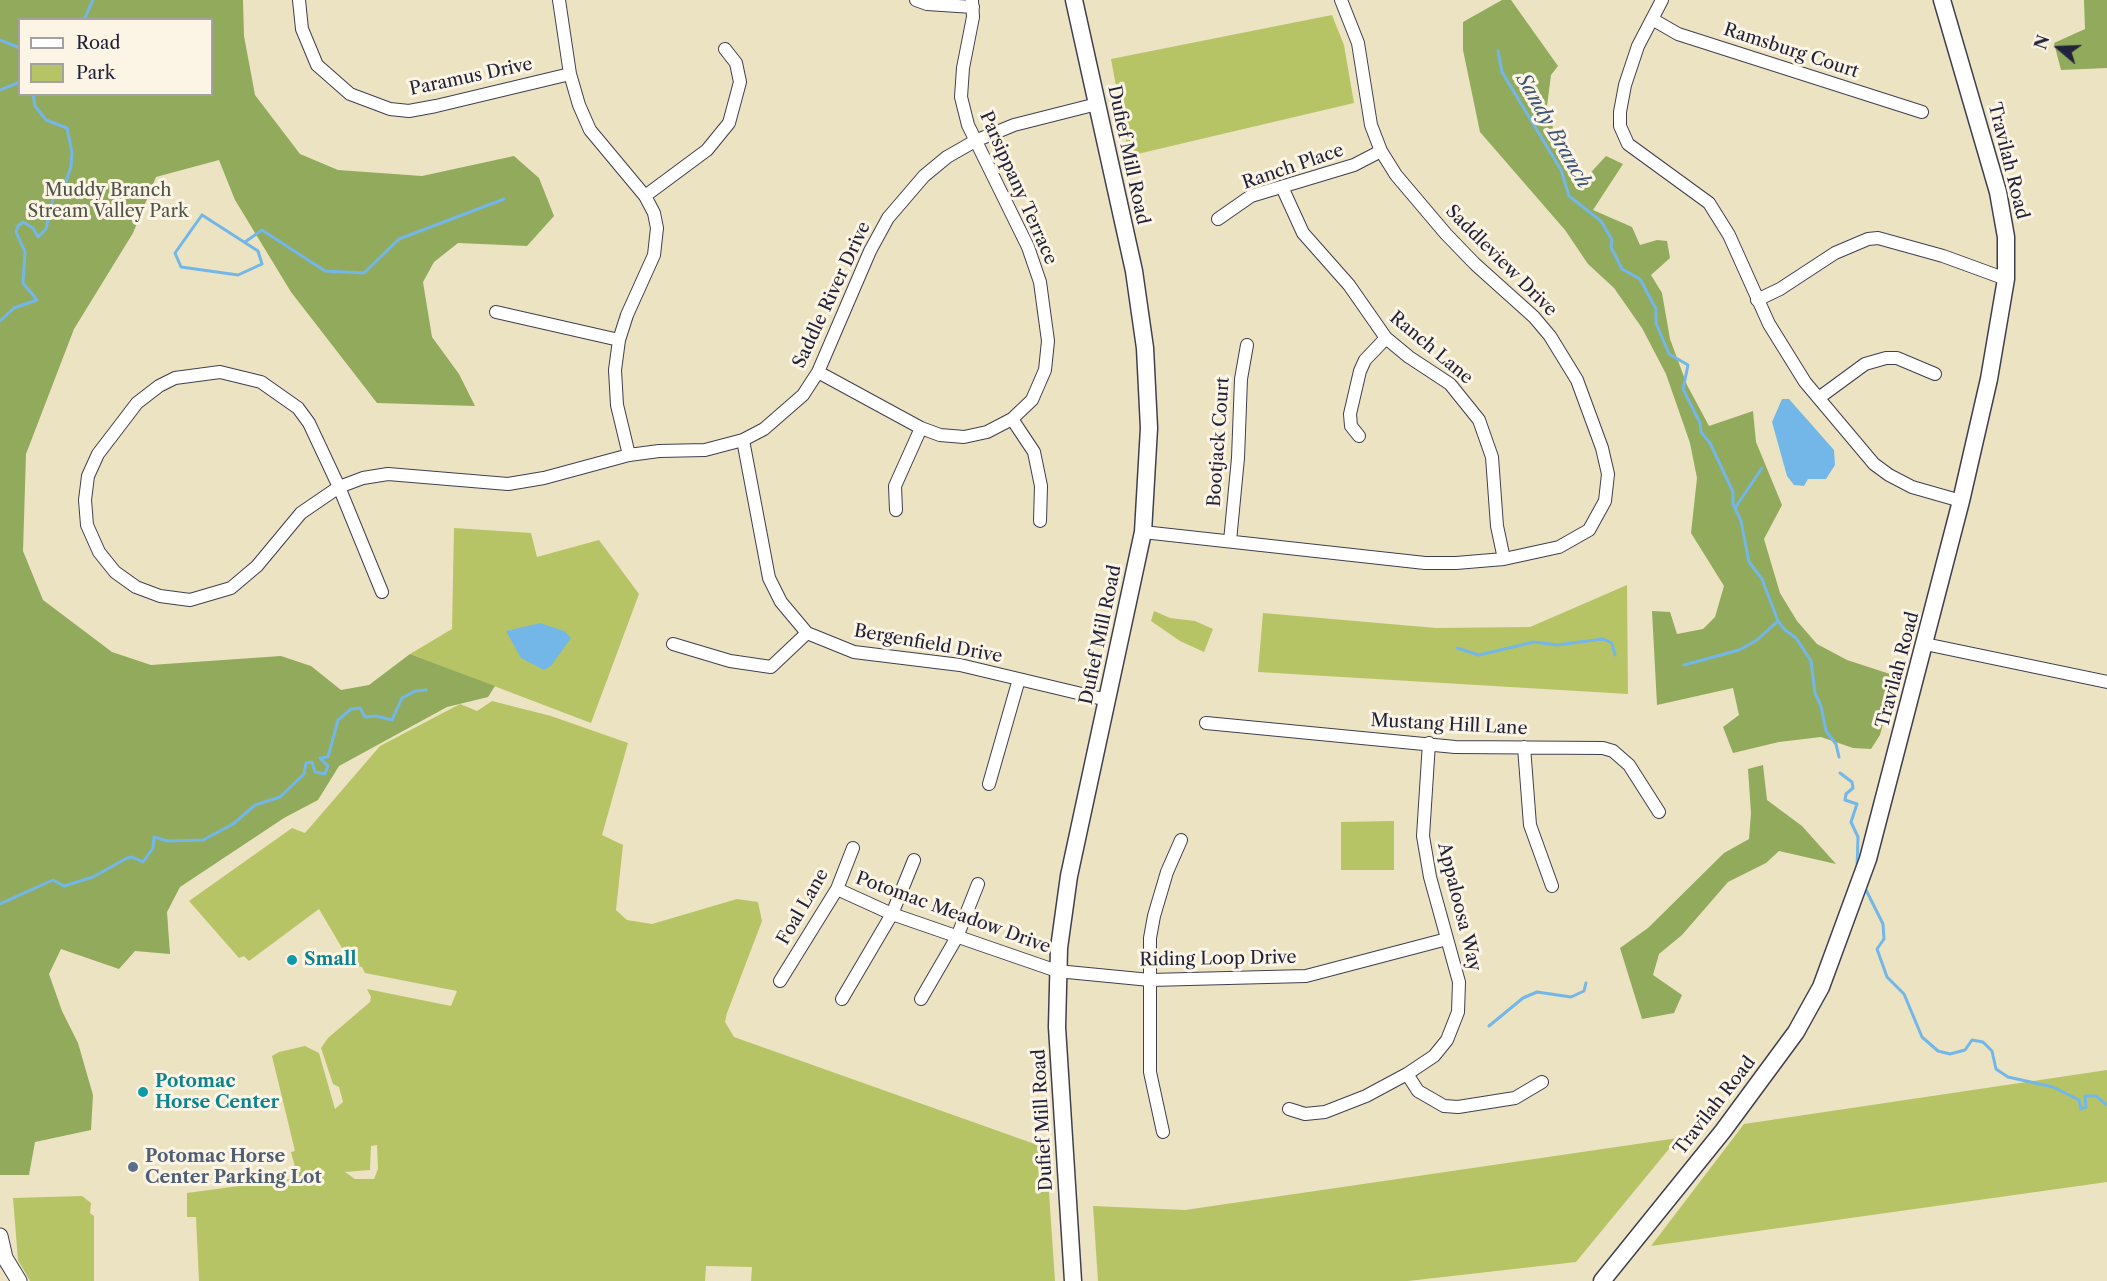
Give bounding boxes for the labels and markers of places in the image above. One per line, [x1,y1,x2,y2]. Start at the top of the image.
place label: Small [304,949,357,971]
marker: Small [285,953,299,967]
place label: Potomac Horse Center [155,1071,279,1114]
marker: Potomac Horse Center [136,1085,150,1099]
place label: Potomac Horse Center Parking Lot [145,1146,322,1188]
marker: Potomac Horse Center Parking Lot [126,1160,140,1174]

